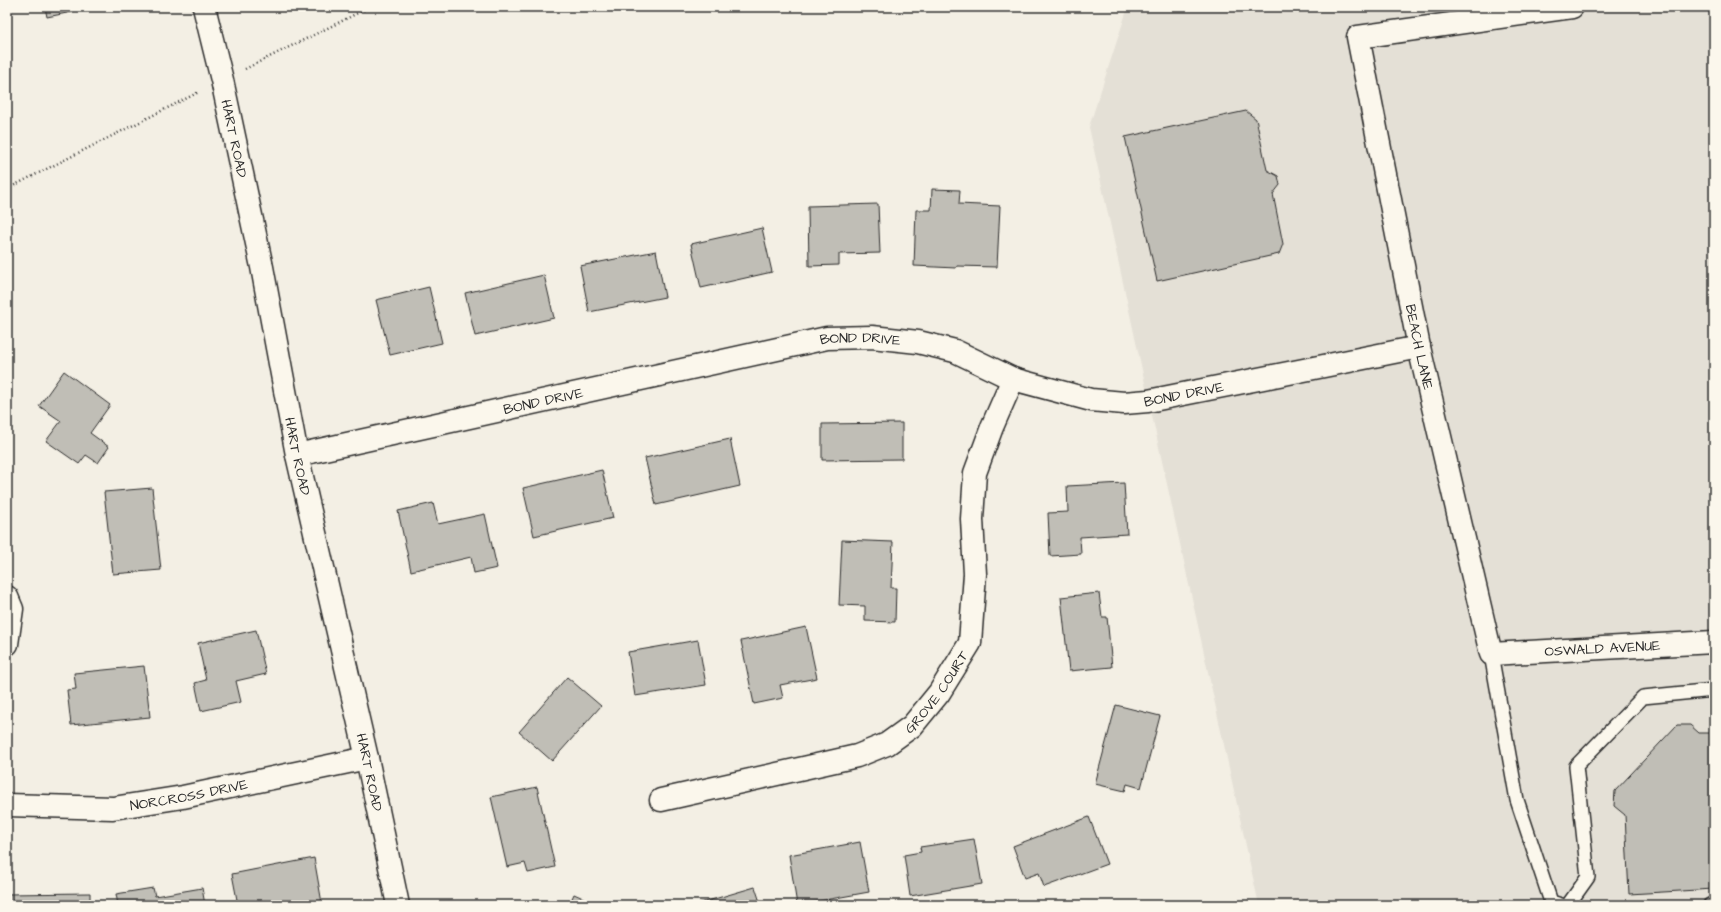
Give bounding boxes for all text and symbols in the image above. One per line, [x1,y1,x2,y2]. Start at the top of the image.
street label: HART ROAD [215,98,252,180]
street label: BEACH LANE [1400,303,1438,393]
street label: BOND DRIVE [818,328,902,351]
street label: BOND DRIVE [1142,377,1226,413]
street label: BOND DRIVE [502,383,586,420]
street label: HART ROAD [279,416,315,497]
street label: OSWALD AVENUE [1544,636,1662,662]
street label: GROVE COURT [901,647,974,739]
street label: HART ROAD [351,731,387,813]
street label: NORCROSS DRIVE [129,774,250,816]

